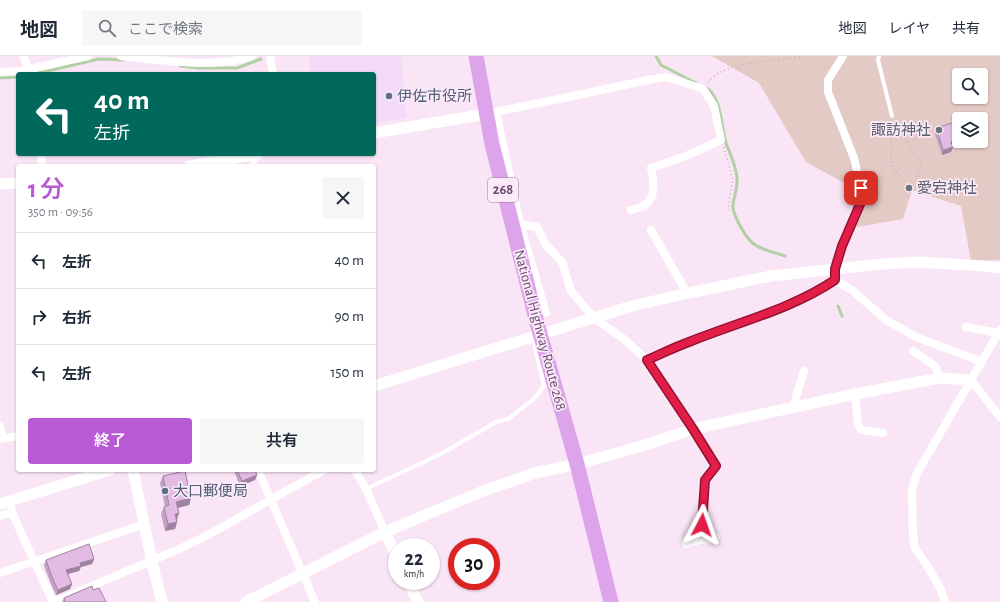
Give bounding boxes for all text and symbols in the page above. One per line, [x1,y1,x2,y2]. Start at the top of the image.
search box [82,10,362,46]
icon: search [96,17,118,39]
text: 地図 [20,21,58,40]
text: ここで検索 [128,22,203,37]
text: 地図 [838,22,866,36]
text: レイヤ [888,22,930,36]
text: 共有 [952,22,980,36]
map controls [952,68,988,148]
button: search [952,68,988,104]
text: 40 m [94,87,150,115]
icon: left [28,88,80,140]
place label: 伊佐市役所 [397,88,472,104]
marker: 伊佐市役所 [384,91,394,101]
button: layers [952,112,988,148]
place label: 諏訪神社 [871,122,931,138]
text: 左折 [94,125,130,143]
marker: 諏訪神社 [934,125,944,135]
pin [844,171,878,205]
button: close [322,177,364,219]
icon: arrive [850,177,872,199]
text: 1 分 [28,178,64,202]
road number: 268 [488,178,518,202]
place label: 愛宕神社 [917,180,977,196]
marker: 愛宕神社 [904,183,914,193]
text: 350 m · 09:56 [28,206,93,219]
street label: National Highway Route 268 [511,248,569,412]
icon: left [28,250,50,272]
text: 40 m [334,253,364,268]
text: 左折 [62,255,92,270]
icon: right [28,306,50,328]
text: 90 m [335,309,364,324]
text: 右折 [62,311,92,326]
icon: left [28,362,50,384]
text: 150 m [330,365,364,380]
text: 左折 [62,367,92,382]
button: 終了 [28,418,192,464]
button: 共有 [200,418,364,464]
place label: 大口郵便局 [173,483,248,499]
marker: 大口郵便局 [160,486,170,496]
position arrow [681,504,723,546]
speed limit sign: 30 [448,538,500,590]
text: 22 [405,549,423,569]
text: km/h [404,569,424,579]

